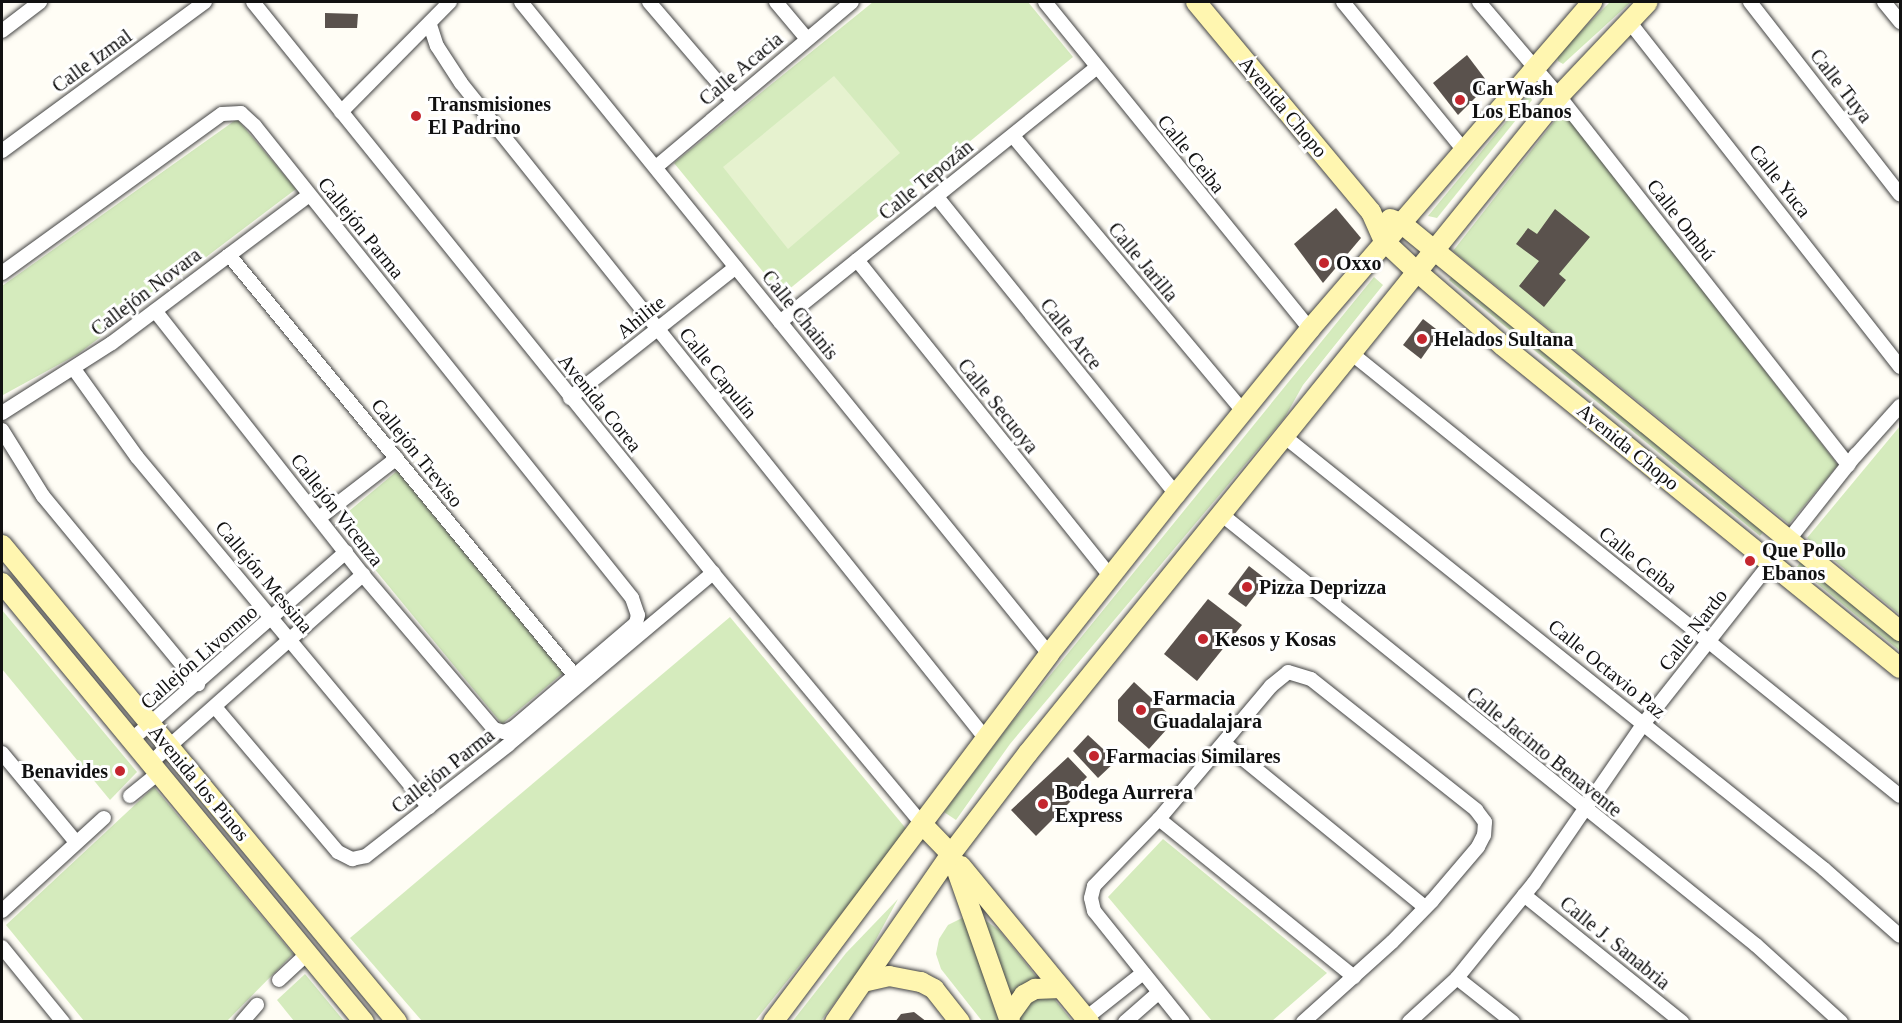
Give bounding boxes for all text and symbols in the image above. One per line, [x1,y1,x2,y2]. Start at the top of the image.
street label: Calle Izmal [47,24,137,98]
street label: Calle Acacia [694,27,788,111]
street label: Calle Tuya [1805,44,1877,128]
street label: Avenida Chopo [1234,52,1332,162]
place label: CarWash Los Ebanos [1472,77,1571,124]
place label: Transmisiones El Padrino [428,92,551,139]
marker: CarWash Los Ebanos [1453,93,1467,107]
marker: Transmisiones El Padrino [409,109,423,123]
street label: Calle Ceiba [1152,110,1230,198]
street label: Calle Tepozán [874,135,978,225]
street label: Calle Yuca [1744,139,1816,223]
street label: Callejón Parma [313,172,409,284]
street label: Calle Ombú [1642,174,1720,266]
street label: Calle Jarilla [1103,217,1183,307]
street label: Callejón Novara [86,243,206,341]
place label: Oxxo [1336,251,1382,275]
marker: Oxxo [1317,256,1331,270]
street label: Calle Chainis [757,265,843,365]
street label: Ahilite [612,290,670,344]
street label: Calle Arce [1035,293,1107,375]
street label: Calle Capulín [674,322,762,424]
place label: Helados Sultana [1434,327,1573,351]
marker: Helados Sultana [1415,332,1429,346]
street label: Avenida Corea [553,349,647,457]
street label: Calle Secuoya [953,354,1043,458]
street label: Callejón Treviso [366,394,468,512]
street label: Avenida Chopo [1572,398,1684,496]
street label: Callejón Vicenza [285,449,389,571]
street label: Callejón Messina [210,516,318,638]
street label: Calle Ceiba [1594,521,1682,599]
place label: Que Pollo Ebanos [1762,538,1846,585]
marker: Que Pollo Ebanos [1743,554,1757,568]
place label: Pizza Deprizza [1259,575,1386,599]
marker: Pizza Deprizza [1240,580,1254,594]
street label: Calle Nardo [1654,584,1732,676]
street label: Callejón Livornno [136,600,262,714]
street label: Calle Octavio Paz [1543,614,1671,724]
place label: Kesos y Kosas [1215,627,1336,651]
marker: Kesos y Kosas [1196,632,1210,646]
street label: Calle Jacinto Benavente [1461,682,1627,822]
place label: Farmacia Guadalajara [1153,686,1262,733]
marker: Farmacia Guadalajara [1134,703,1148,717]
street label: Avenida los Pinos [144,720,254,846]
street label: Callejón Parma [387,723,499,819]
place label: Farmacias Similares [1106,744,1281,768]
marker: Farmacias Similares [1087,749,1101,763]
place label: Benavides [21,759,108,783]
marker: Benavides [113,764,127,778]
place label: Bodega Aurrera Express [1055,780,1194,827]
marker: Bodega Aurrera Express [1036,797,1050,811]
street label: Calle J. Sanabria [1555,891,1675,995]

